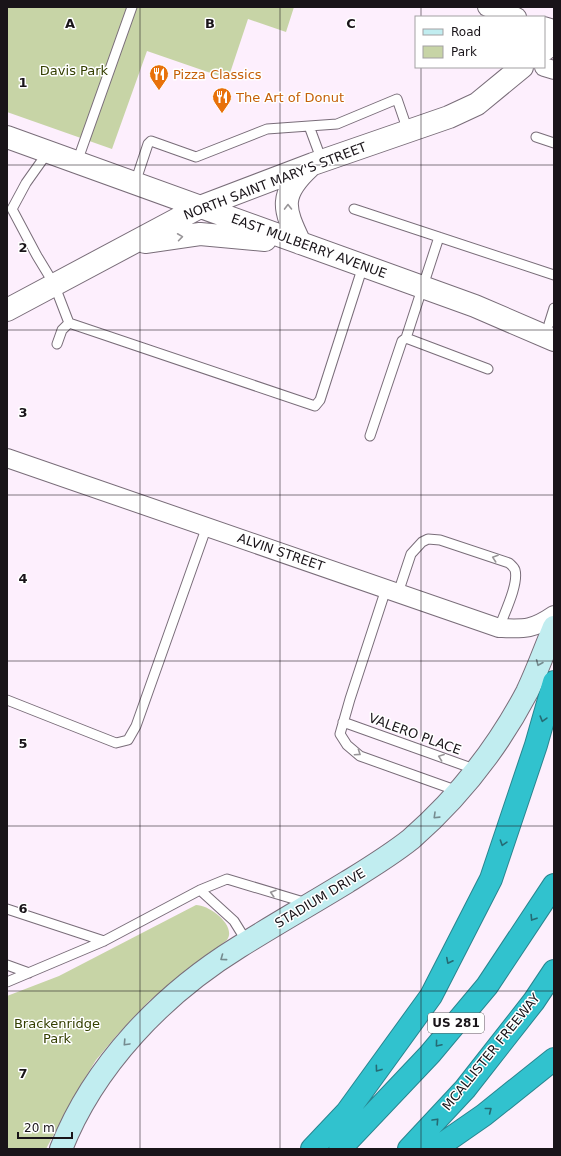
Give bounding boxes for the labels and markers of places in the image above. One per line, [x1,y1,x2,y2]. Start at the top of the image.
restaurant icon: Pizza Classics [148,63,170,91]
place label: Pizza Classics [173,67,262,82]
restaurant icon: The Art of Donut [211,86,233,114]
place label: The Art of Donut [235,90,344,105]

